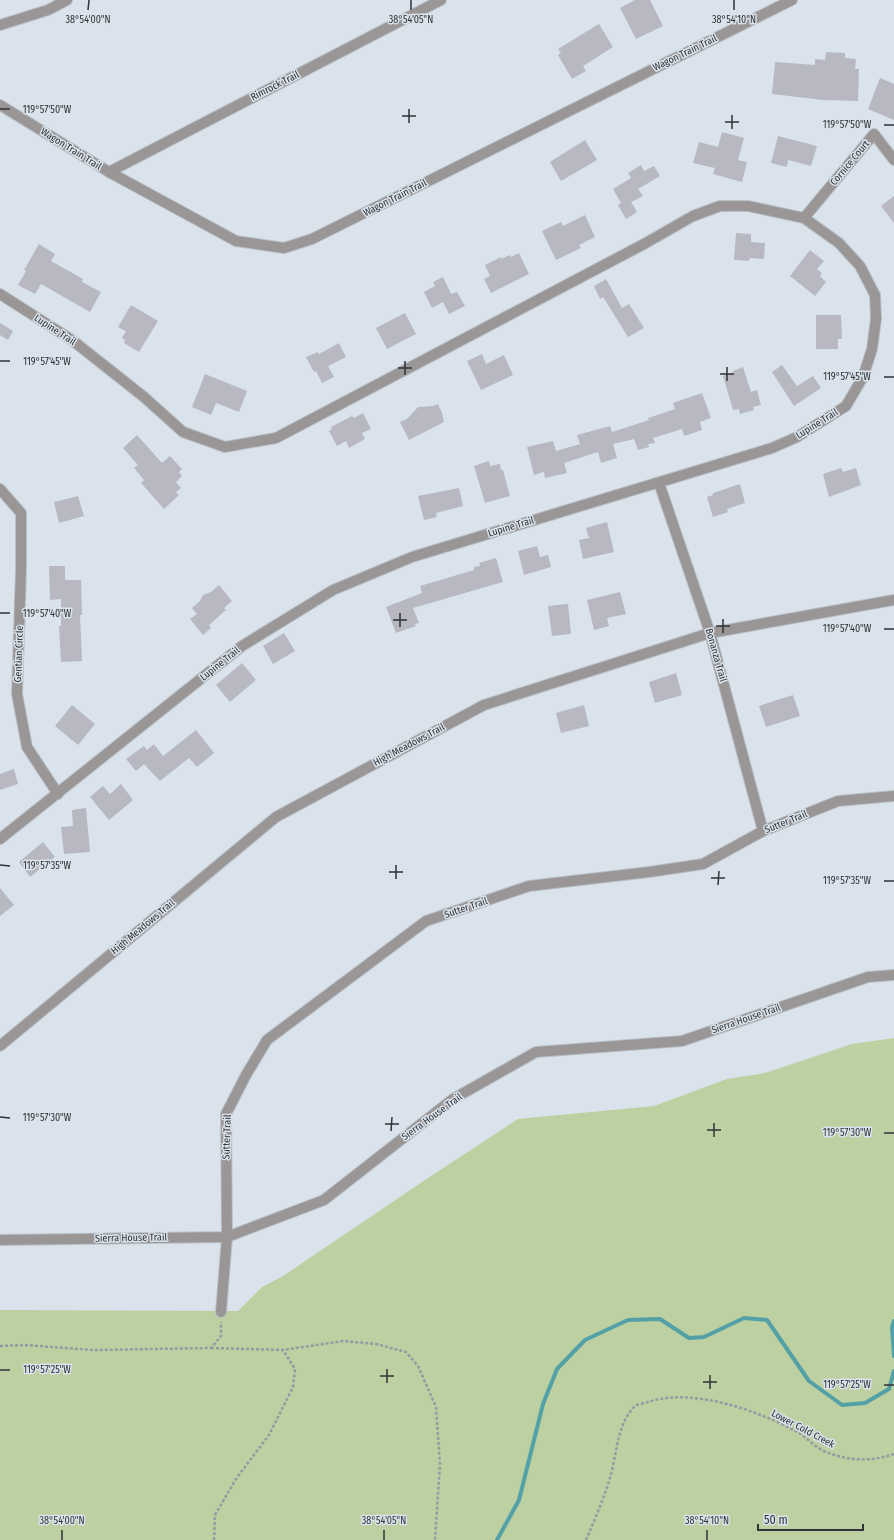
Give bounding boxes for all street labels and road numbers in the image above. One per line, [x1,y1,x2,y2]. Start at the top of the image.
street label: Wagon Train Trail [651,32,719,74]
street label: Rimrock Trail [249,68,302,103]
street label: Wagon Train Trail [38,125,104,173]
street label: Cornice Court [828,138,873,188]
street label: Wagon Train Trail [361,177,429,219]
street label: Lupine Trail [32,312,78,348]
street label: Lupine Trail [794,406,841,442]
street label: Lupine Trail [487,514,536,540]
street label: Gentian Circle [12,625,26,683]
street label: Bonanza Trail [703,627,729,683]
street label: Lupine Trail [198,644,243,684]
street label: High Meadows Trail [371,721,447,769]
street label: Sutter Trail [763,808,809,836]
street label: Sutter Trail [443,895,490,921]
street label: High Meadows Trail [109,897,177,957]
street label: Sierra House Trail [710,1001,782,1036]
street label: Sierra House Trail [399,1091,465,1143]
street label: Sutter Trail [220,1114,234,1160]
street label: Sierra House Trail [95,1231,167,1245]
street label: Lower Cold Creek [769,1407,837,1451]

